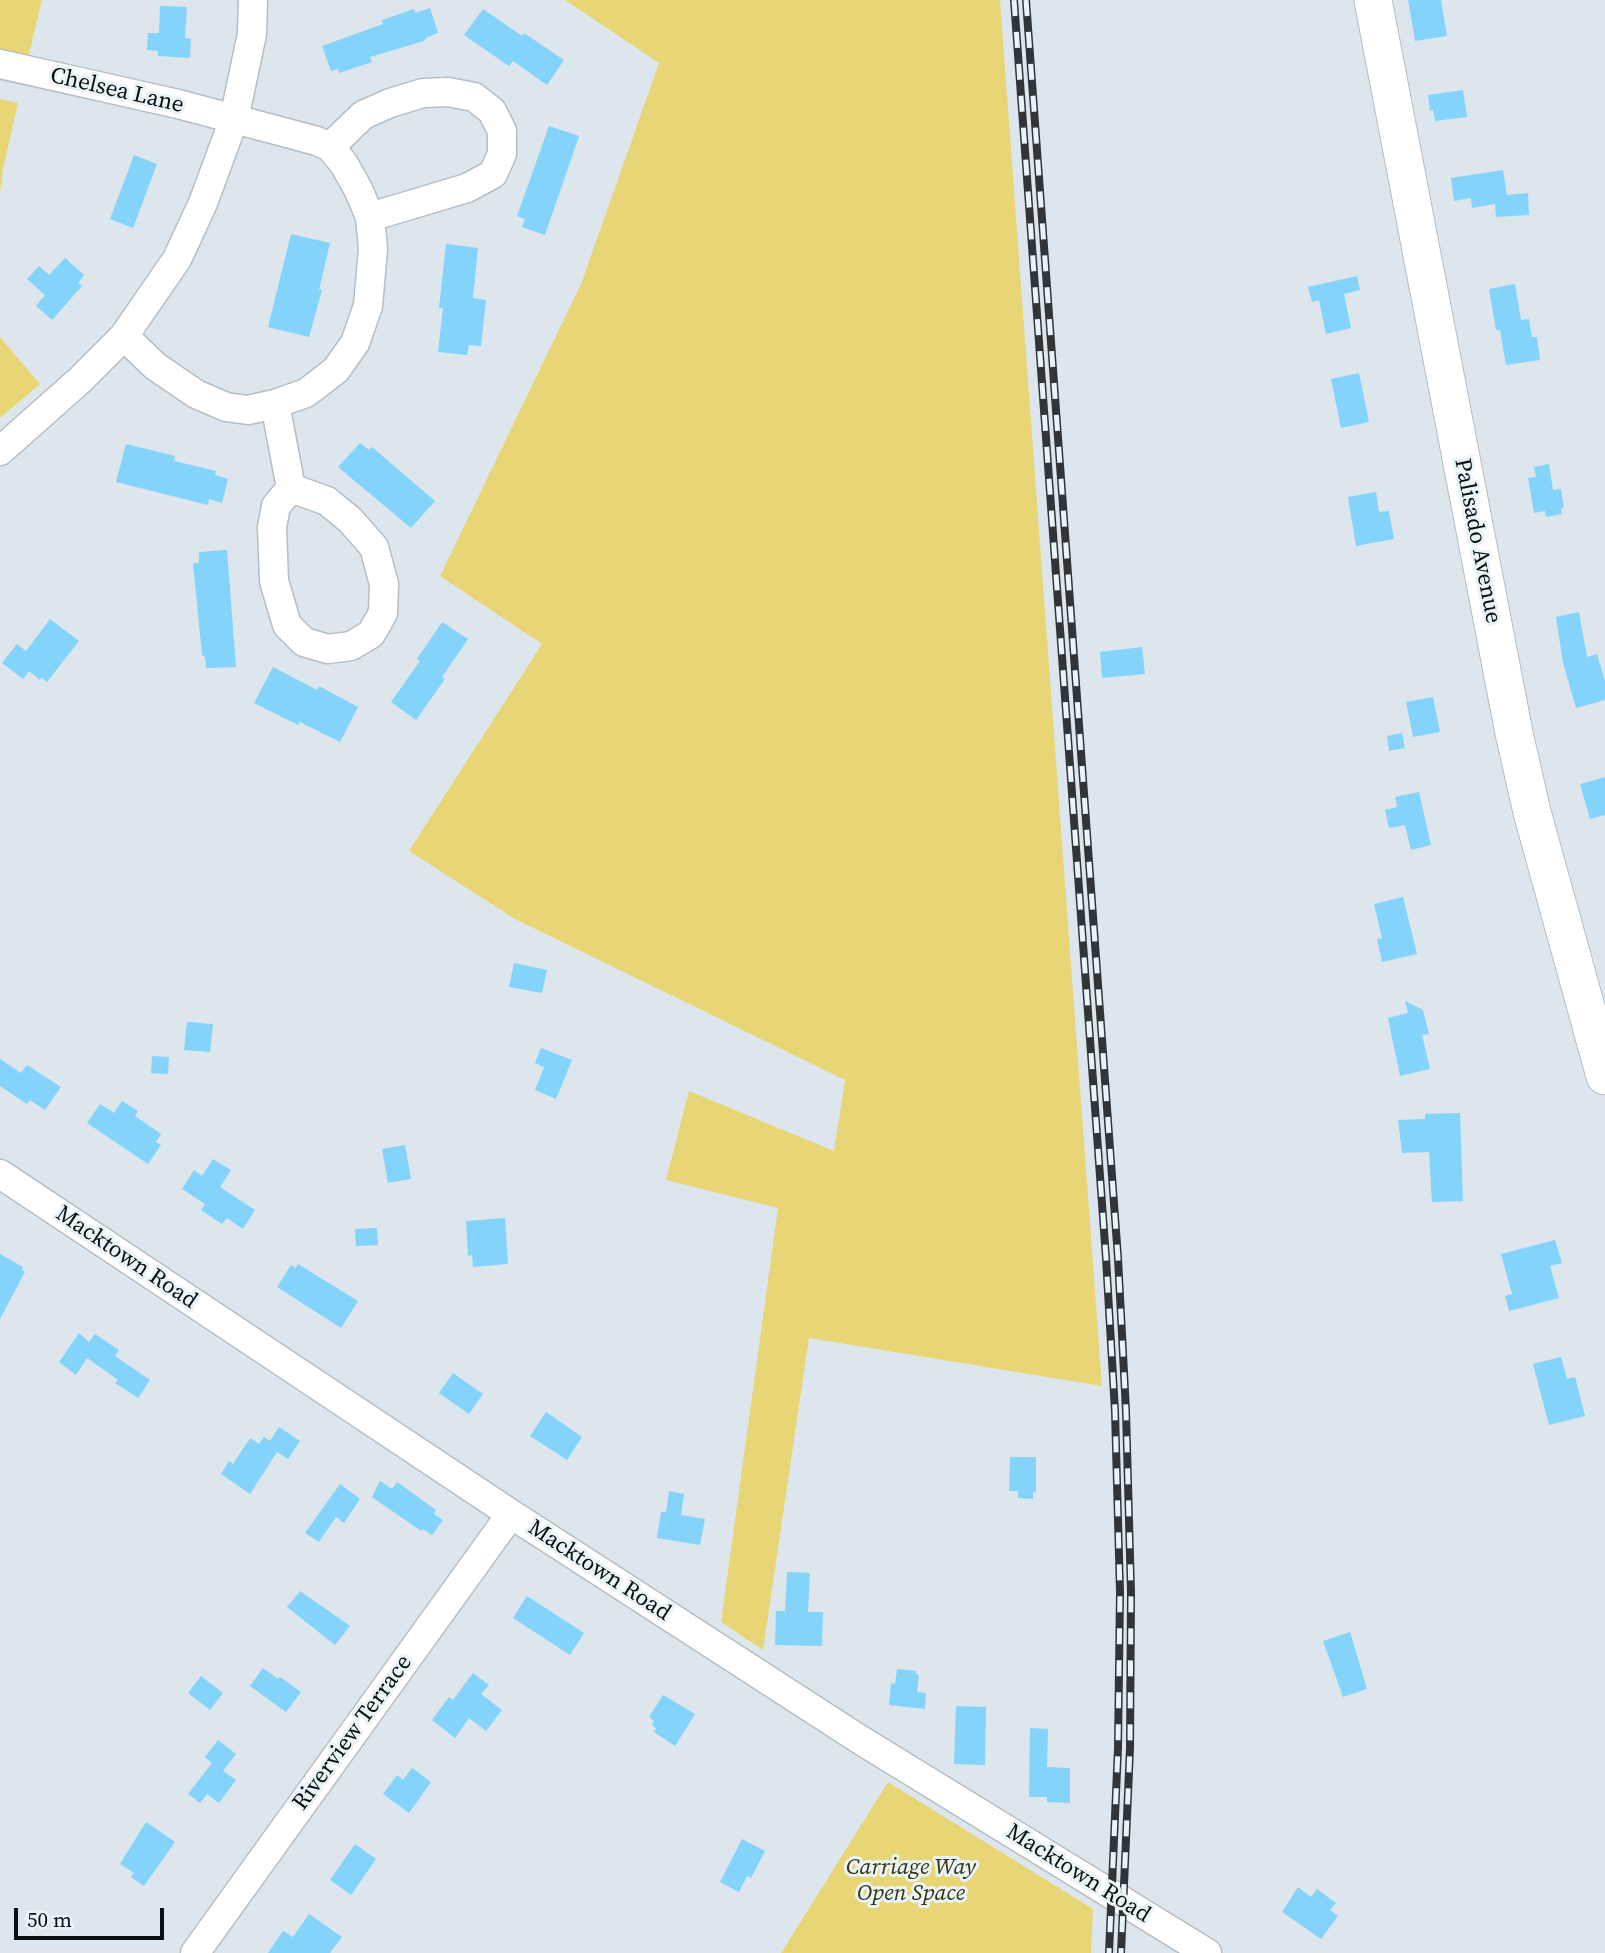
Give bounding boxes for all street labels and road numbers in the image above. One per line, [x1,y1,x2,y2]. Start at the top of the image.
street label: Chelsea Lane [48,62,186,120]
street label: Palisado Avenue [1448,456,1506,626]
street label: Macktown Road [50,1201,202,1315]
street label: Macktown Road [522,1515,676,1627]
street label: Riverview Terrace [287,1650,419,1816]
street label: Macktown Road [1001,1819,1155,1929]

